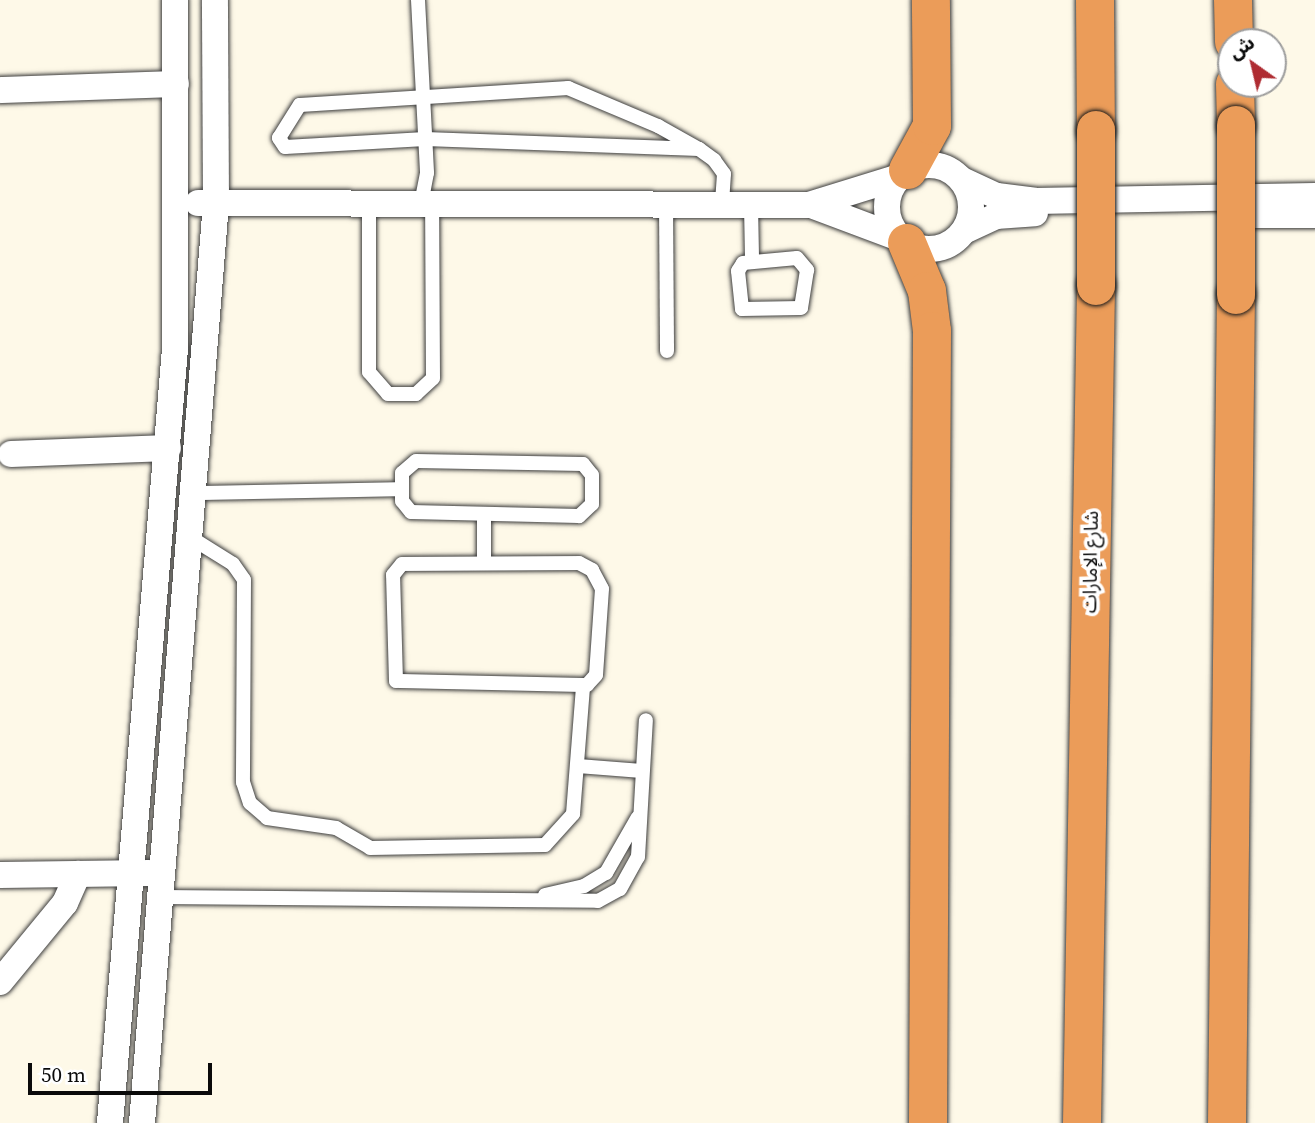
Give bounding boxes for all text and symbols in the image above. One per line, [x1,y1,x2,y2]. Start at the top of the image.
north arrow [1217,28,1287,98]
text: ش [1223,29,1259,65]
street label: شارع الإمارات [1079,511,1103,613]
scale bar [32,1050,215,1094]
text: 50 m [41,1060,86,1089]

